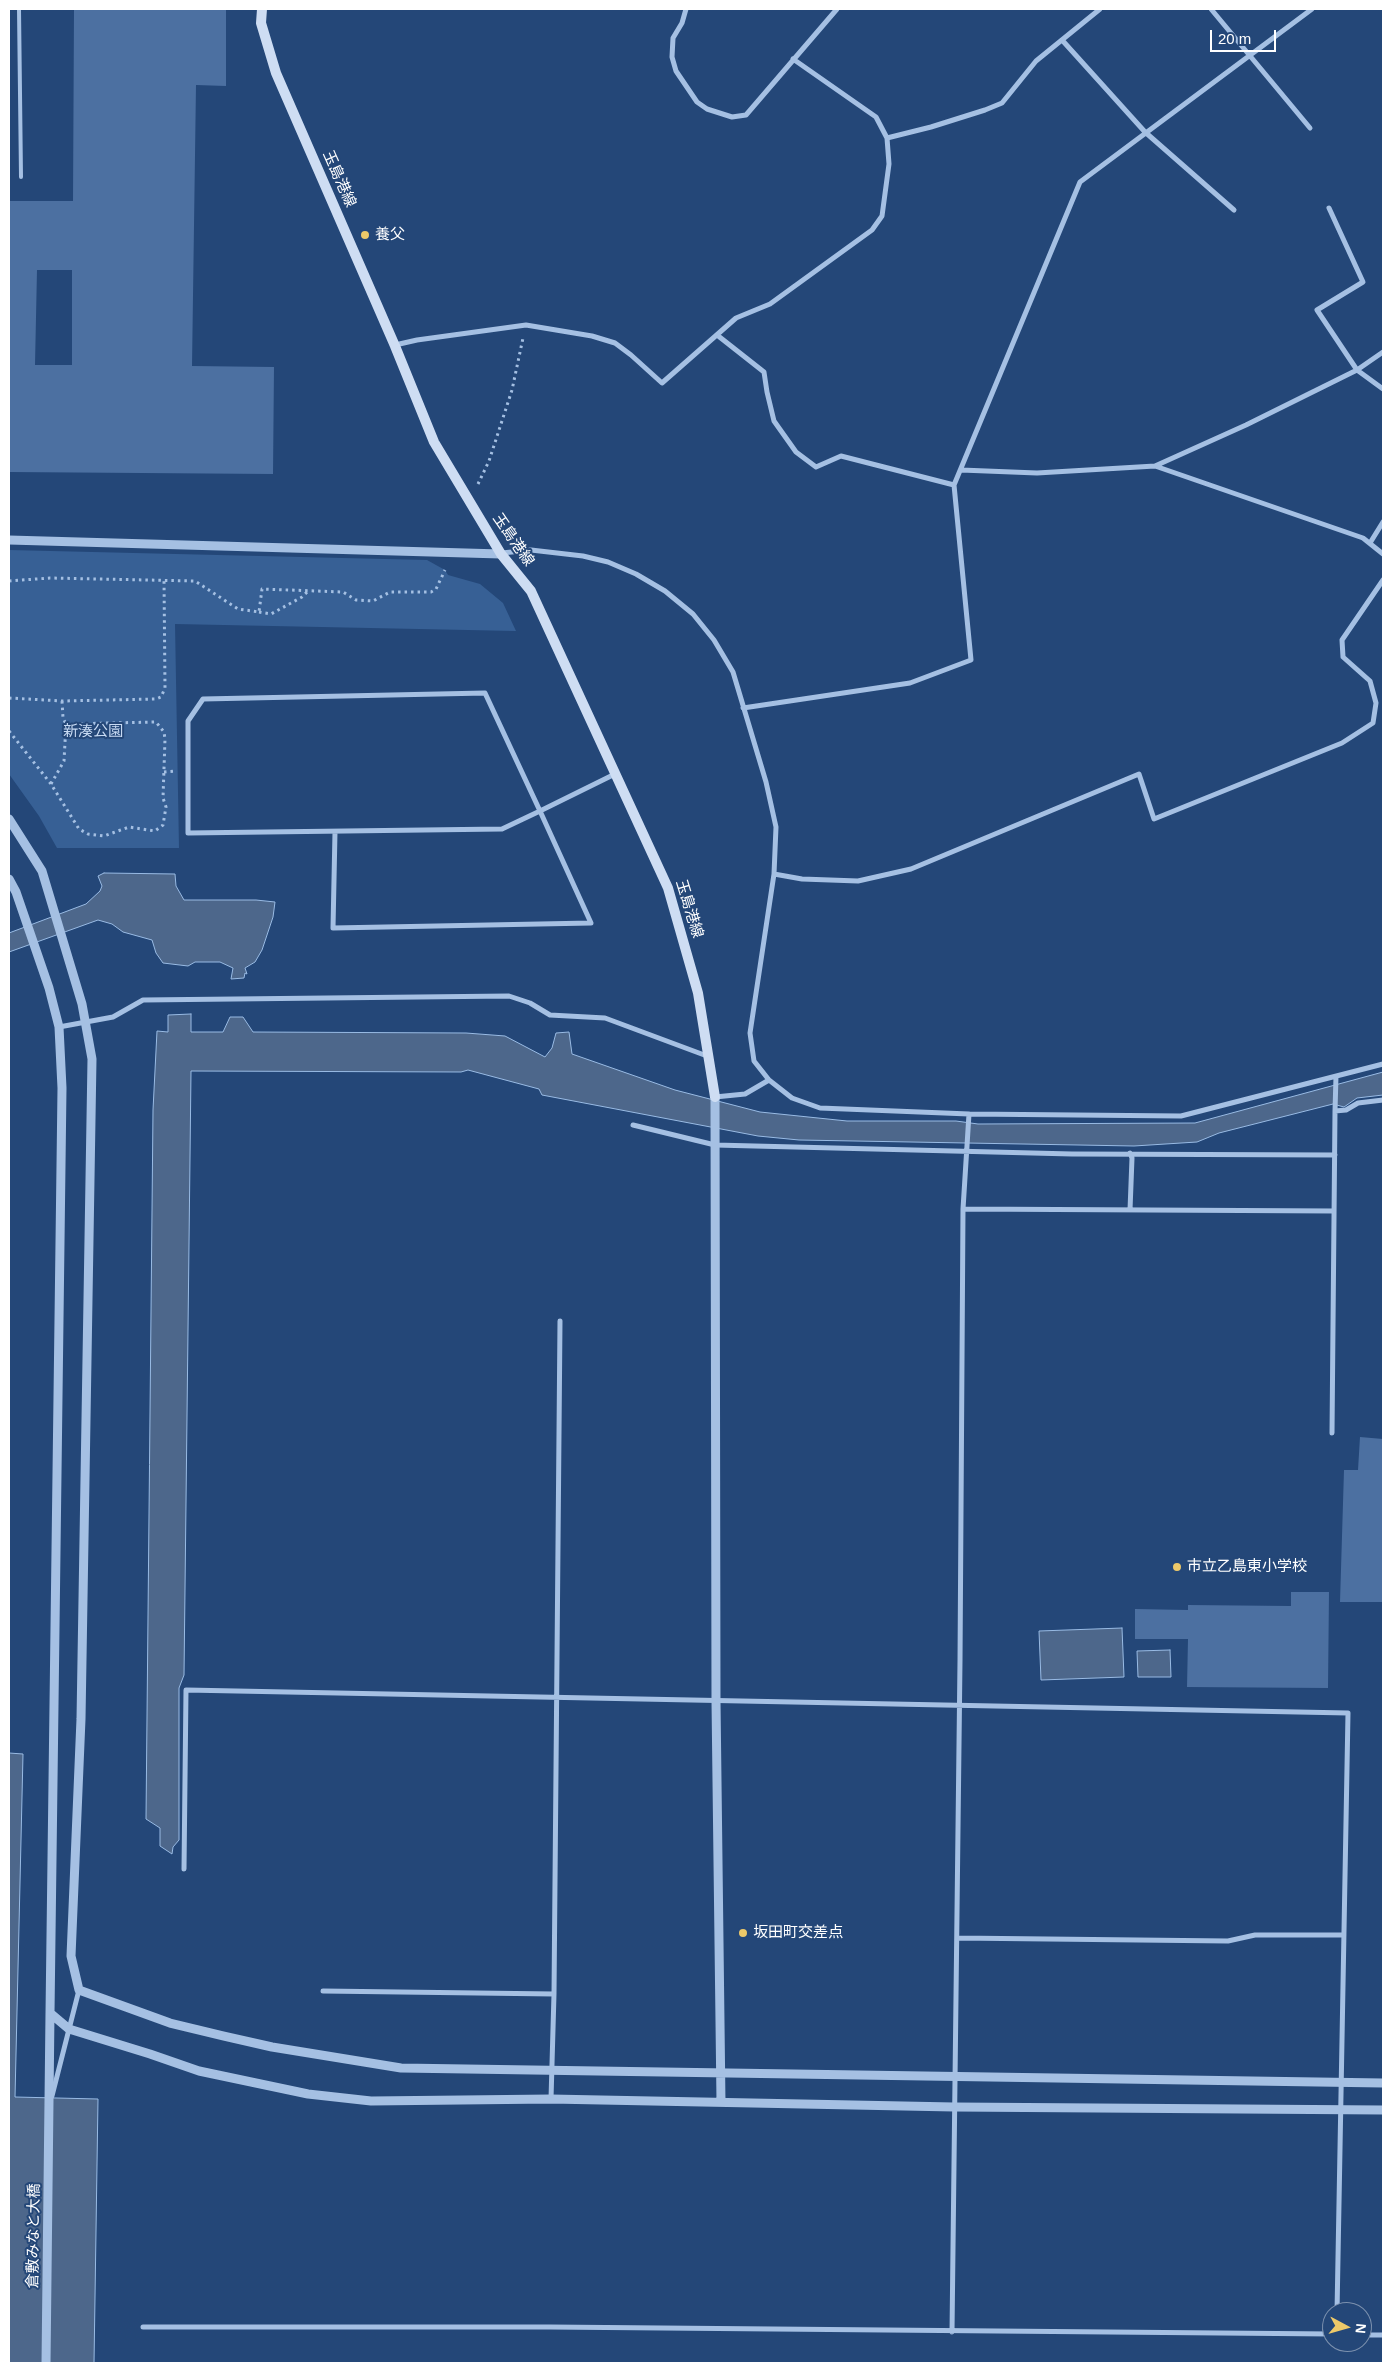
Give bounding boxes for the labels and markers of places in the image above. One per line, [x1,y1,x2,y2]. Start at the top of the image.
place label: 養父 [375,226,405,244]
marker: 養父 [359,229,371,241]
place label: 市立乙島東小学校 [1187,1558,1307,1576]
marker: 市立乙島東小学校 [1171,1561,1183,1573]
place label: 坂田町交差点 [753,1924,843,1942]
marker: 坂田町交差点 [737,1927,749,1939]

